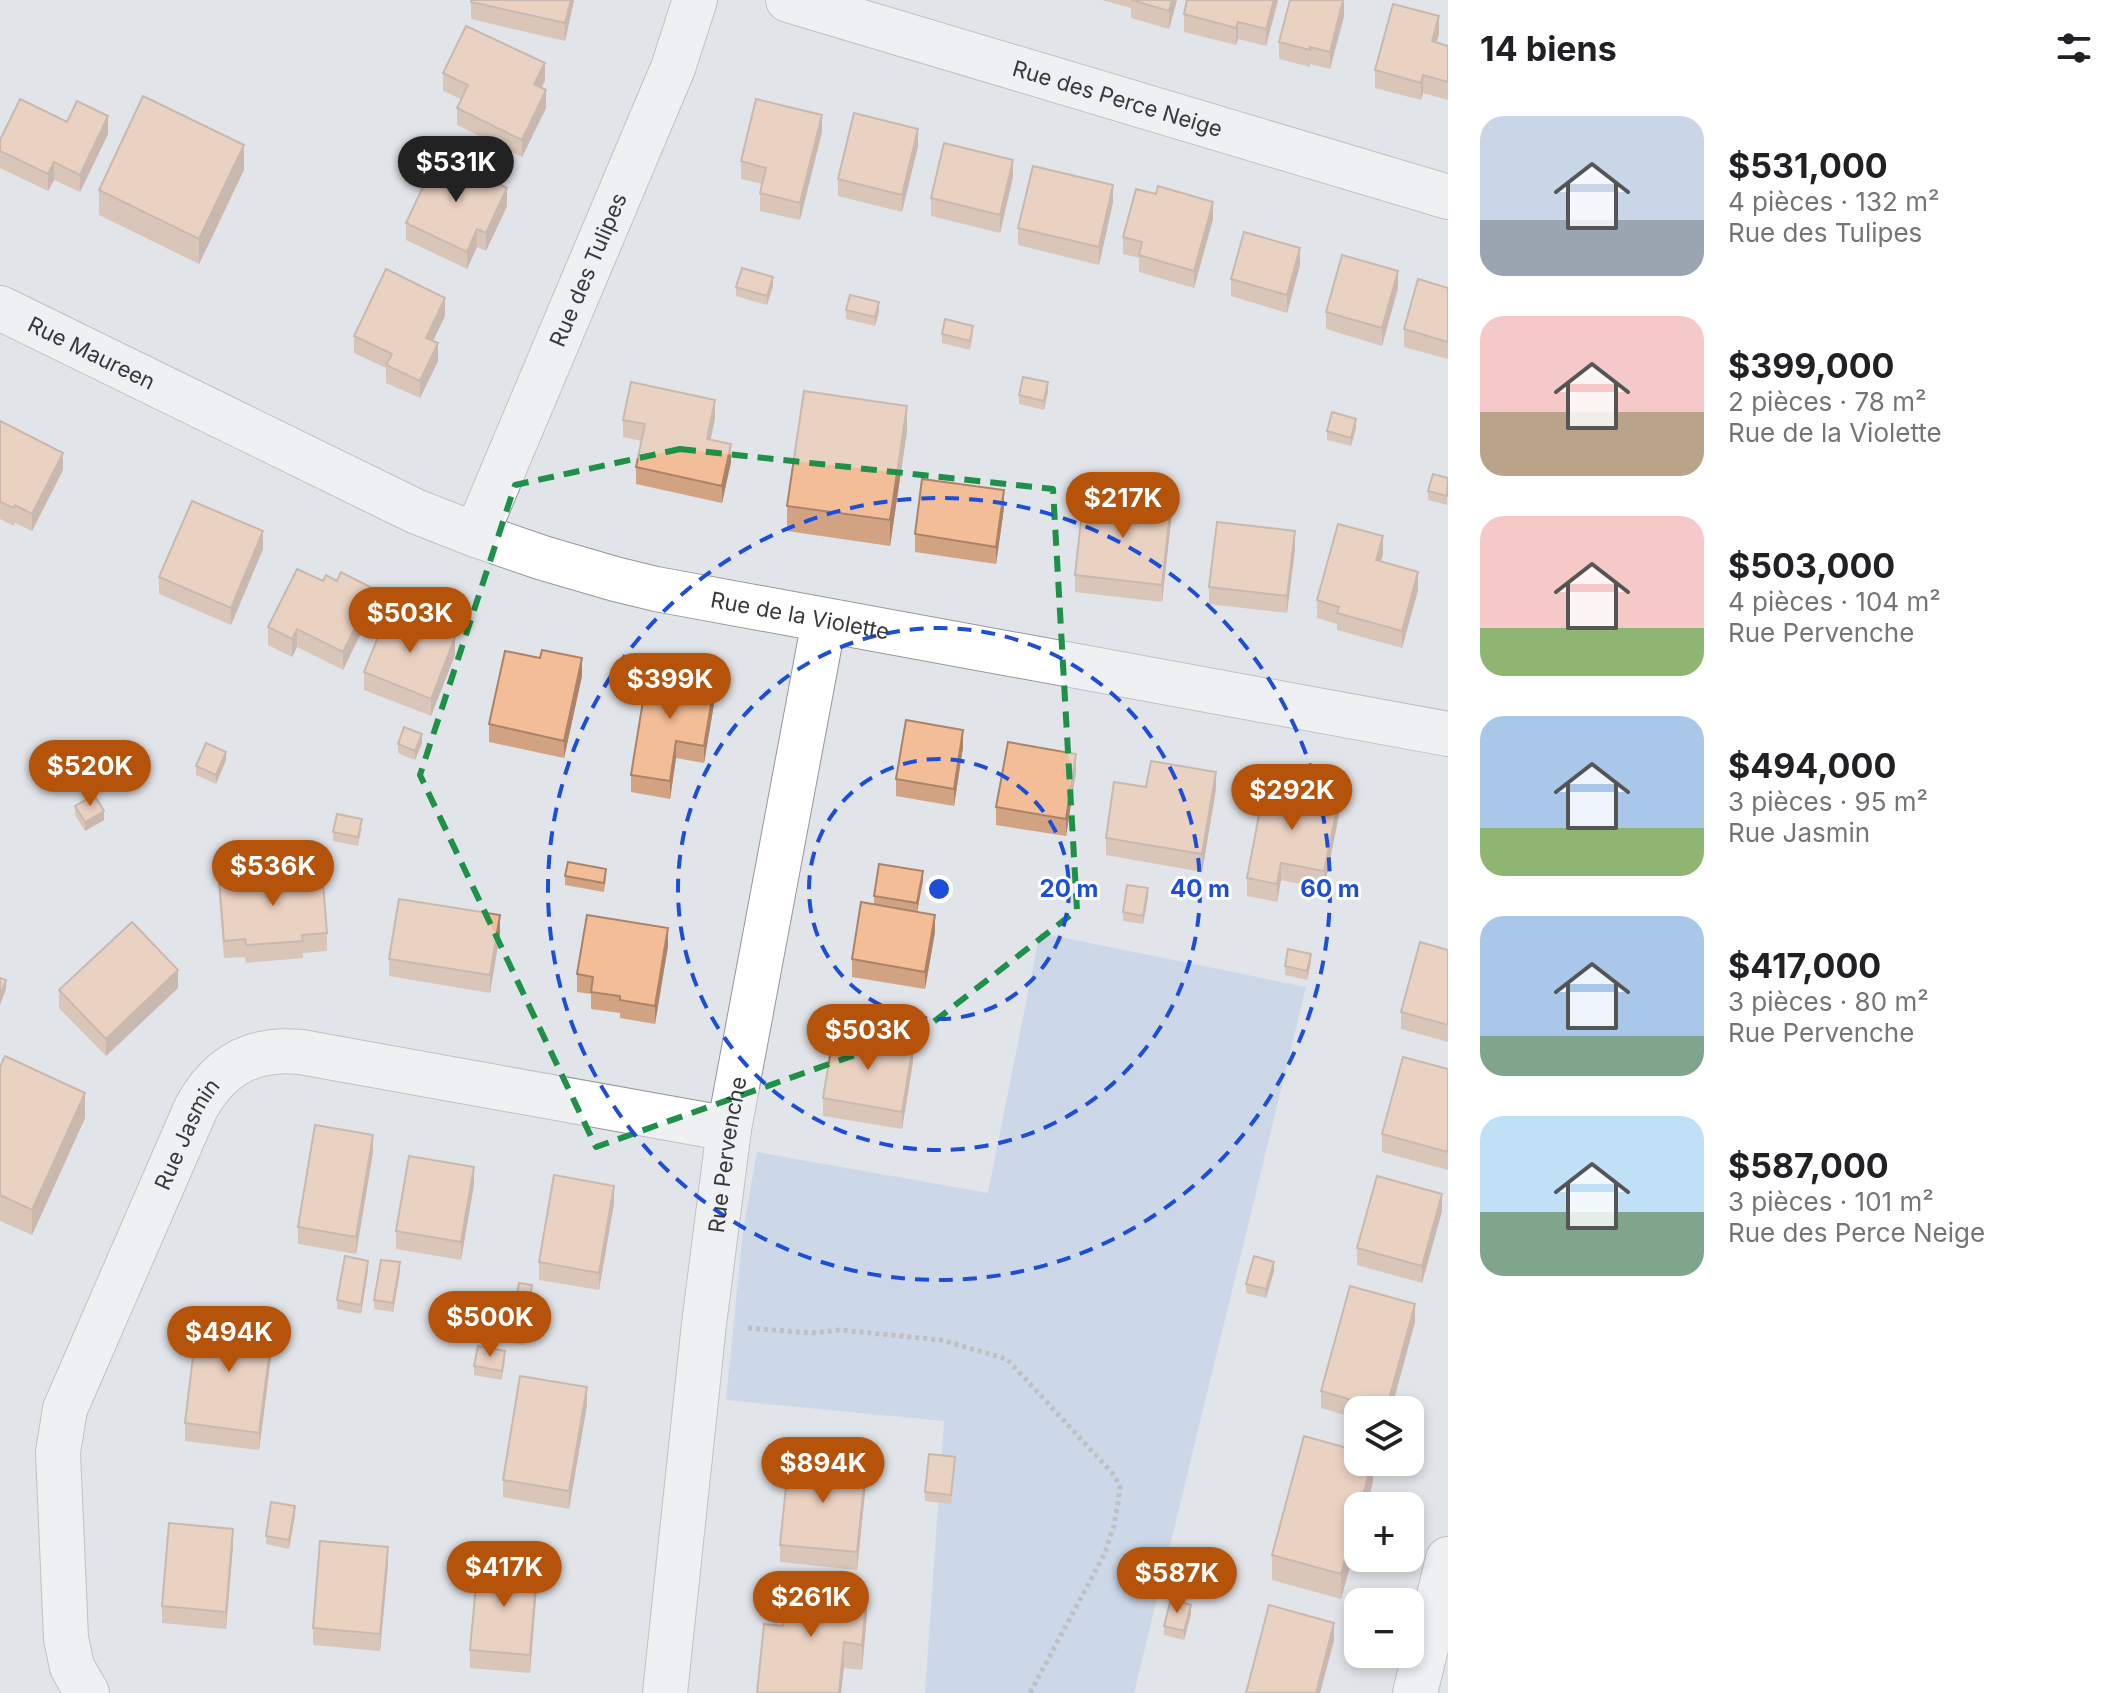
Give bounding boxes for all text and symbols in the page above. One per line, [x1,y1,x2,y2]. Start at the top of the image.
icon: filters [2052,26,2096,70]
text: 14 biens [1480,28,1617,69]
street label: Rue des Perce Neige [1010,55,1226,142]
pin: $531K [400,136,512,204]
text: $531,000 [1728,145,1888,186]
text: $531K [416,146,496,177]
icon: home [1544,148,1640,244]
text: 4 pièces · 132 m² [1728,186,1939,217]
street label: Rue des Tulipes [544,189,632,350]
text: Rue des Tulipes [1728,217,1922,248]
street label: Rue Maureen [24,311,159,395]
text: $399,000 [1728,345,1895,386]
icon: home [1544,348,1640,444]
text: 2 pièces · 78 m² [1728,386,1926,417]
text: Rue de la Violette [1728,417,1942,448]
pin: $217K [1067,472,1179,540]
text: $217K [1084,482,1162,513]
text: $503,000 [1728,545,1895,586]
icon: home [1544,548,1640,644]
street label: Rue de la Violette [709,586,891,644]
text: 4 pièces · 104 m² [1728,586,1941,617]
pin: $503K [354,587,466,655]
text: $503K [367,597,453,628]
text: Rue Pervenche [1728,617,1914,648]
pin: $399K [614,653,726,721]
text: $399K [627,663,713,694]
pin: $520K [34,740,146,808]
text: $494,000 [1728,745,1896,786]
icon: home [1544,748,1640,844]
text: $520K [47,750,133,781]
pin: $292K [1236,764,1348,832]
text: $292K [1249,774,1335,805]
text: 3 pièces · 95 m² [1728,786,1928,817]
text: Rue Jasmin [1728,817,1870,848]
pin: $536K [217,840,329,908]
text: $536K [230,850,316,881]
text: 20 m [1040,874,1098,903]
text: 40 m [1170,874,1230,903]
text: 60 m [1300,874,1360,903]
centre of rings [925,875,953,903]
text: $417,000 [1728,945,1881,986]
icon: home [1544,948,1640,1044]
text: 3 pièces · 80 m² [1728,986,1929,1017]
pin: $503K [812,1004,924,1072]
text: $503K [825,1014,911,1045]
text: Rue Pervenche [1728,1017,1914,1048]
street label: Rue Jasmin [149,1073,225,1194]
street label: Rue Pervenche [703,1074,752,1234]
text: $587,000 [1728,1145,1889,1186]
icon: home [1544,1148,1640,1244]
text: 3 pièces · 101 m² [1728,1186,1934,1217]
text: Rue des Perce Neige [1728,1217,1985,1248]
pin: $500K [434,1291,546,1359]
text: $500K [446,1301,534,1332]
pin: $494K [173,1306,285,1374]
text: $494K [185,1316,273,1347]
map controls [1344,1396,1424,1668]
button: layers [1344,1396,1424,1476]
pin: $894K [767,1437,879,1505]
text: $894K [779,1447,867,1478]
button: + [1344,1492,1424,1572]
pin: $417K [448,1541,560,1609]
pin: $587K [1121,1547,1233,1615]
text: $417K [465,1551,543,1582]
text: $587K [1135,1557,1219,1588]
pin: $261K [755,1571,867,1639]
text: $261K [771,1581,851,1612]
button: − [1344,1588,1424,1668]

